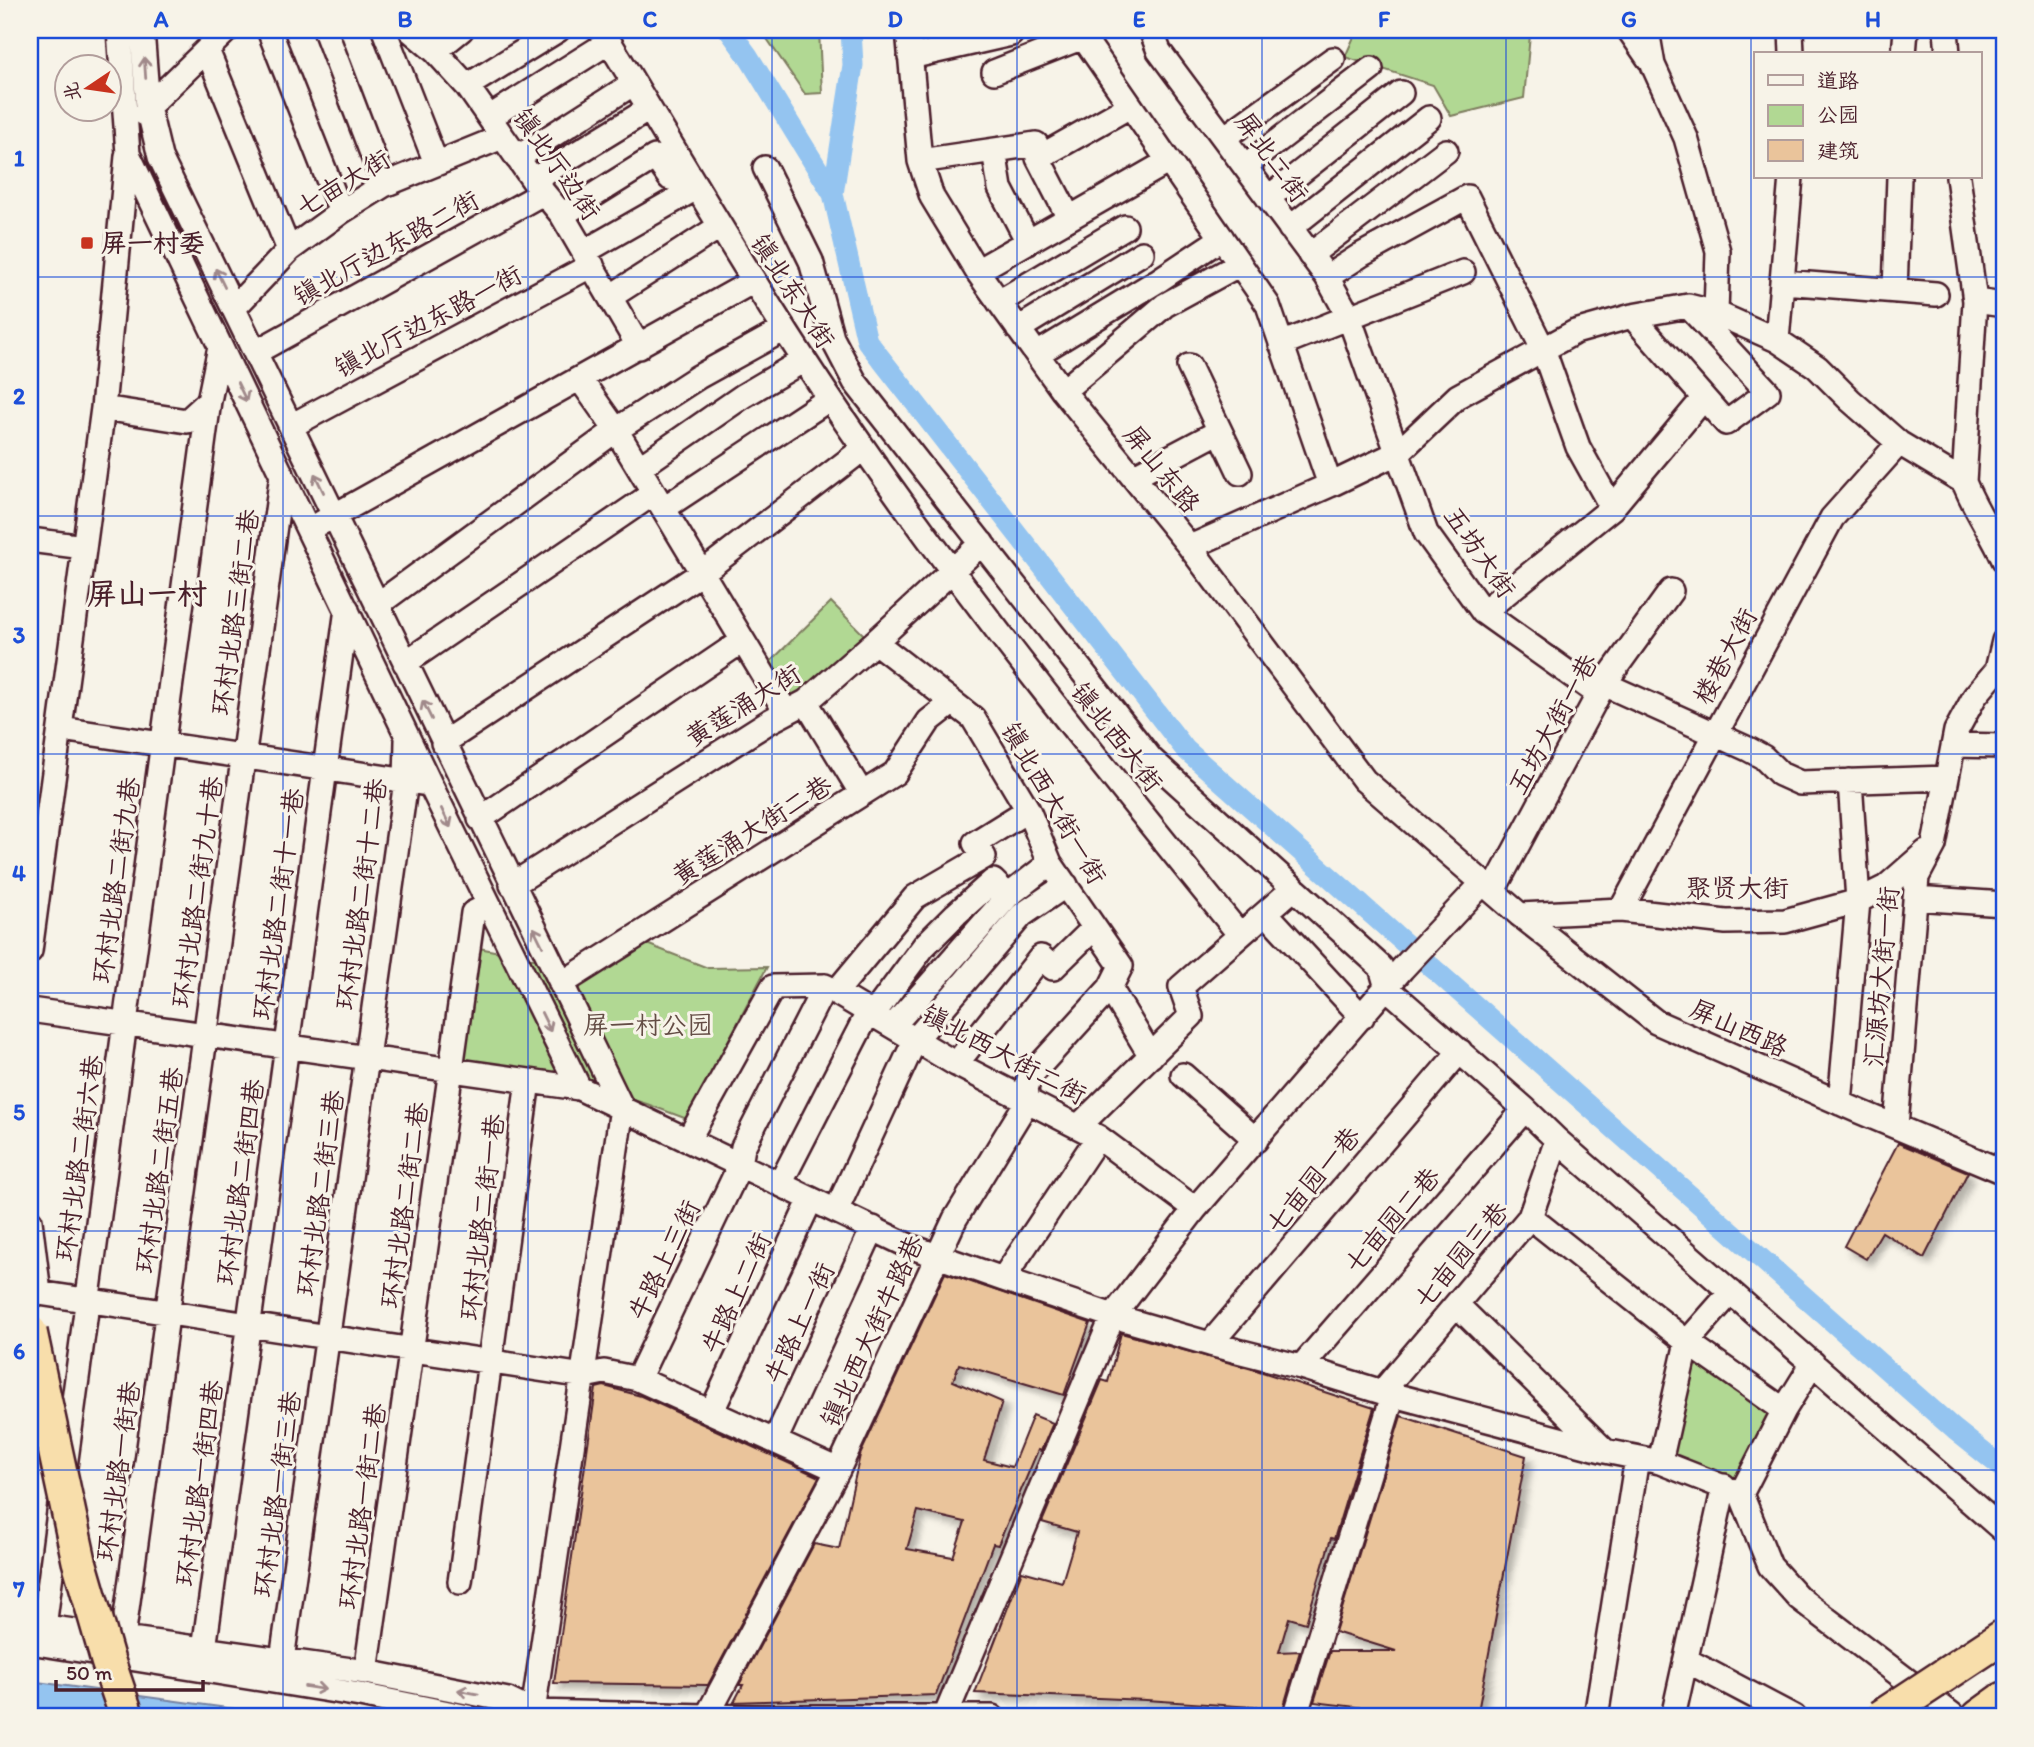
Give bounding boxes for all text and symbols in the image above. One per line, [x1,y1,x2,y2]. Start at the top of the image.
text: A [153,5,169,33]
text: B [398,5,413,33]
text: C [643,5,658,33]
text: D [887,5,903,33]
text: E [1133,5,1146,33]
text: F [1378,5,1391,33]
text: G [1621,5,1637,33]
text: H [1865,5,1881,33]
north arrow [52,52,122,122]
legend [1754,52,1982,178]
one-way arrow [138,58,151,80]
text: 道路 [1817,68,1859,93]
text: 北 [59,80,85,104]
street label: 镇北厅边街 [507,102,607,226]
text: 公园 [1817,102,1859,127]
street label: 屏北二街 [1228,106,1316,208]
text: 建筑 [1817,138,1859,163]
street label: 七亩大街 [290,142,396,224]
text: 1 [14,144,25,172]
street label: 镇北厅边东路二街 [287,184,485,312]
place label: 屏一村委 [101,227,205,259]
street label: 镇北东大街 [744,228,842,354]
marker: 屏一村委 [79,235,95,251]
street label: 镇北厅边东路一街 [329,258,527,384]
one-way arrow [212,268,226,289]
one-way arrow [236,381,250,402]
text: 2 [13,382,26,410]
street label: 屏山东路 [1117,419,1207,519]
one-way arrow [312,473,325,494]
street label: 五坊大街 [1437,500,1523,604]
street label: 环村北路三街二巷 [205,507,265,717]
district label: 屏山一村 [87,575,207,612]
street label: 楼巷大街 [1686,603,1764,709]
text: 3 [13,621,26,649]
street label: 五坊大街一巷 [1501,648,1605,800]
street label: 黄莲涌大街 [679,657,807,753]
street label: 镇北西大街 [1064,676,1170,798]
one-way arrow [420,700,434,721]
street label: 镇北西大街一街 [995,716,1113,890]
street label: 黄莲涌大街二巷 [666,768,838,892]
street label: 环村北路二街九十巷 [165,774,229,1010]
street label: 环村北路二街九巷 [86,775,146,985]
street label: 环村北路二街十二巷 [329,776,393,1012]
street label: 环村北路二街十一巷 [246,786,310,1022]
one-way arrow [440,807,454,828]
text: 4 [12,859,26,887]
street label: 聚贤大街 [1685,872,1789,904]
street label: 汇源坊大街一街 [1857,885,1905,1069]
one-way arrow [530,927,544,948]
street label: 屏山西路 [1685,992,1793,1064]
street label: 镇北西大街二街 [916,997,1092,1111]
park label: 屏一村公园 [583,1009,713,1041]
one-way arrow [540,1011,554,1032]
street label: 环村北路二街六巷 [49,1053,109,1263]
street label: 环村北路二街五巷 [129,1065,189,1275]
street label: 环村北路二街四巷 [210,1077,270,1287]
street label: 环村北路二街三巷 [290,1088,350,1298]
text: 5 [13,1098,25,1126]
street label: 环村北路二街二巷 [374,1100,434,1310]
street label: 环村北路二街一巷 [453,1112,511,1322]
street label: 七亩园一巷 [1259,1120,1367,1240]
street label: 七亩园二巷 [1337,1160,1447,1280]
street label: 牛路上三街 [621,1195,707,1325]
street label: 七亩园三巷 [1407,1195,1515,1315]
street label: 牛路上二街 [694,1227,778,1359]
street label: 镇北西大街牛路巷 [814,1230,930,1432]
street label: 牛路上一街 [757,1257,841,1389]
text: 6 [13,1337,25,1365]
street label: 环村北路一街四巷 [169,1378,229,1588]
street label: 环村北路一街巷 [89,1379,147,1563]
street label: 环村北路一街三巷 [247,1389,307,1599]
street label: 环村北路一街二巷 [332,1401,392,1611]
text: 7 [12,1575,25,1603]
scale bar [56,1649,203,1693]
text: 50 m [66,1660,113,1685]
one-way arrow [303,1682,326,1695]
one-way arrow [457,1685,480,1699]

